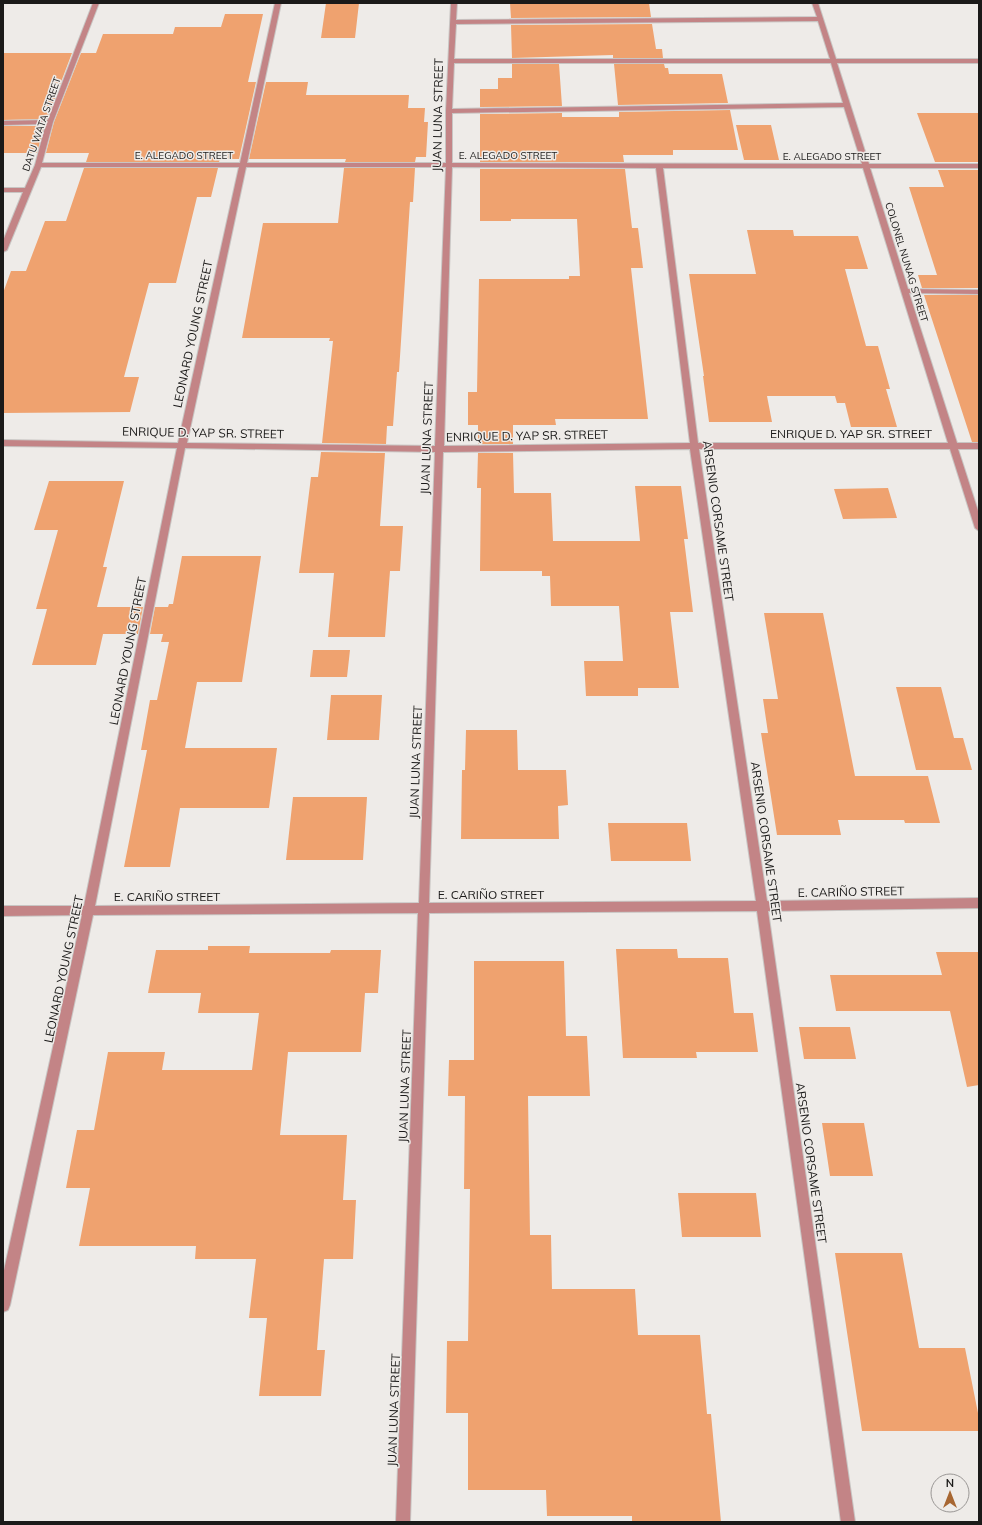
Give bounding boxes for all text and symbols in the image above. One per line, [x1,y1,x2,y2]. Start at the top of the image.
street label: JUAN LUNA STREET [429,57,446,172]
street label: DATU WATA STREET [19,75,64,173]
street label: E. ALEGADO STREET [135,149,233,162]
street label: E. ALEGADO STREET [459,149,557,162]
street label: E. ALEGADO STREET [783,150,881,163]
street label: COLONEL NUNAG STREET [882,201,931,324]
street label: LEONARD YOUNG STREET [170,258,216,409]
street label: JUAN LUNA STREET [417,380,436,495]
street label: ENRIQUE D. YAP SR. STREET [122,424,285,441]
street label: ENRIQUE D. YAP SR. STREET [770,426,933,441]
street label: ENRIQUE D. YAP SR. STREET [446,427,609,444]
street label: ARSENIO CORSAME STREET [700,439,737,603]
street label: LEONARD YOUNG STREET [106,575,149,726]
street label: JUAN LUNA STREET [406,704,425,819]
street label: ARSENIO CORSAME STREET [748,760,785,924]
street label: E. CARIÑO STREET [798,883,905,900]
street label: E. CARIÑO STREET [438,887,545,902]
street label: E. CARIÑO STREET [114,889,221,904]
street label: LEONARD YOUNG STREET [41,893,87,1044]
street label: JUAN LUNA STREET [395,1028,414,1143]
street label: ARSENIO CORSAME STREET [793,1081,830,1245]
street label: JUAN LUNA STREET [384,1352,403,1467]
north arrow [930,1473,970,1513]
text: N [946,1476,954,1490]

